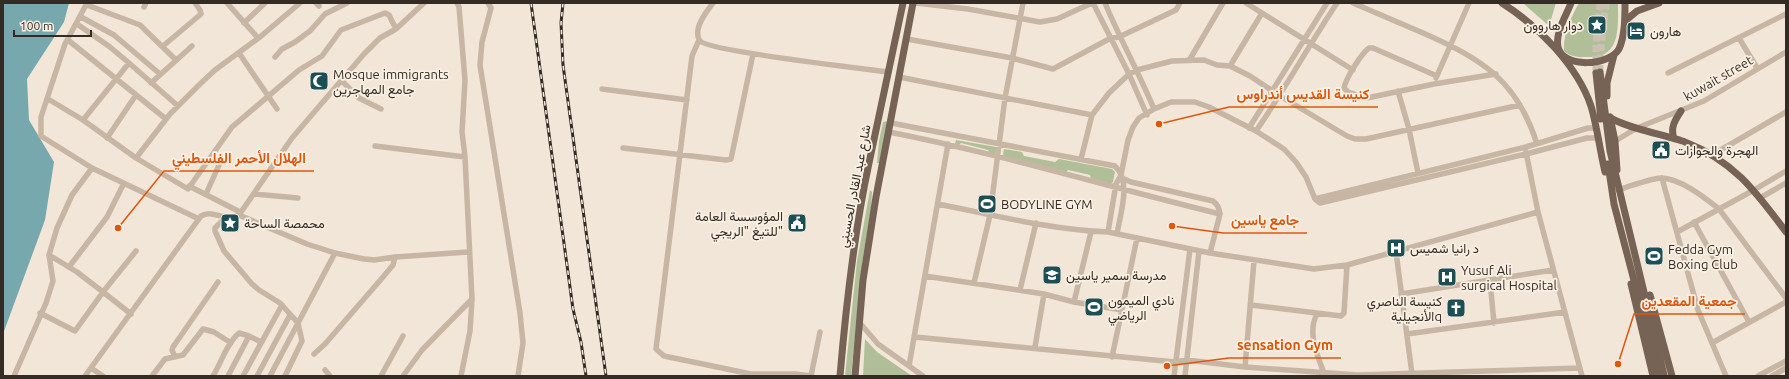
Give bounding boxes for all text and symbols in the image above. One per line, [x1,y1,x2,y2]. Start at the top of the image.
scale bar [14,12,91,38]
place icon: دوار هاروون [1586,14,1608,36]
place label: دوار هاروون [1524,18,1583,34]
text: 100 m [20,19,53,32]
hotel icon: هارون [1625,20,1647,42]
place label: هارون [1650,24,1681,40]
street label: kuwait street [1681,53,1755,103]
place label: Mosque immigrants جامع المهاجرين [333,67,449,99]
mosque icon: Mosque immigrants جامع المهاجرين [308,70,330,92]
callout: كنيسة القديس أندراوس [1229,81,1378,107]
text: كنيسة القديس أندراوس [1237,86,1369,103]
street label: شارع عبد القادر الحسيني [835,123,877,249]
public building icon: الهجرة والجوازات [1650,139,1672,161]
place label: الهجرة والجوازات [1675,143,1758,159]
callout: الهلال الأحمر الفلسطيني [164,145,314,171]
text: الهلال الأحمر الفلسطيني [172,150,306,170]
sports icon: BODYLINE GYM [976,193,998,215]
place label: BODYLINE GYM [1001,197,1093,211]
callout: جامع ياسين [1223,207,1307,233]
place label: المؤوسسة العامة للتيغ "الريجي" [695,209,783,242]
place icon: محمصة الساحة [219,212,241,234]
public building icon: المؤوسسة العامة للتيغ "الريجي" [786,212,808,234]
text: جامع ياسين [1231,212,1300,230]
place label: محمصة الساحة [244,216,325,230]
hospital icon: د رانيا شميس [1385,237,1407,259]
place label: د رانيا شميس [1410,241,1479,257]
place label: Fedda Gym Boxing Club [1668,242,1738,271]
sports icon: Fedda Gym Boxing Club [1643,245,1665,267]
place label: Yusuf Ali surgical Hospital [1461,263,1558,292]
school or university icon: مدرسة سمير ياسين [1041,264,1063,286]
hospital icon: Yusuf Ali surgical Hospital [1436,266,1458,288]
place label: مدرسة سمير ياسين [1066,268,1166,284]
callout: جمعية المقعدين [1634,288,1745,314]
place label: نادي الميمون الرياضي [1108,293,1175,326]
text: جمعية المقعدين [1641,293,1737,310]
place label: كنيسة الناصري الأنجيليةq [1367,294,1442,324]
sports icon: نادي الميمون الرياضي [1083,296,1105,318]
church icon: كنيسة الناصري الأنجيليةq [1445,297,1467,319]
callout: sensation Gym [1229,332,1341,358]
text: sensation Gym [1237,337,1333,353]

